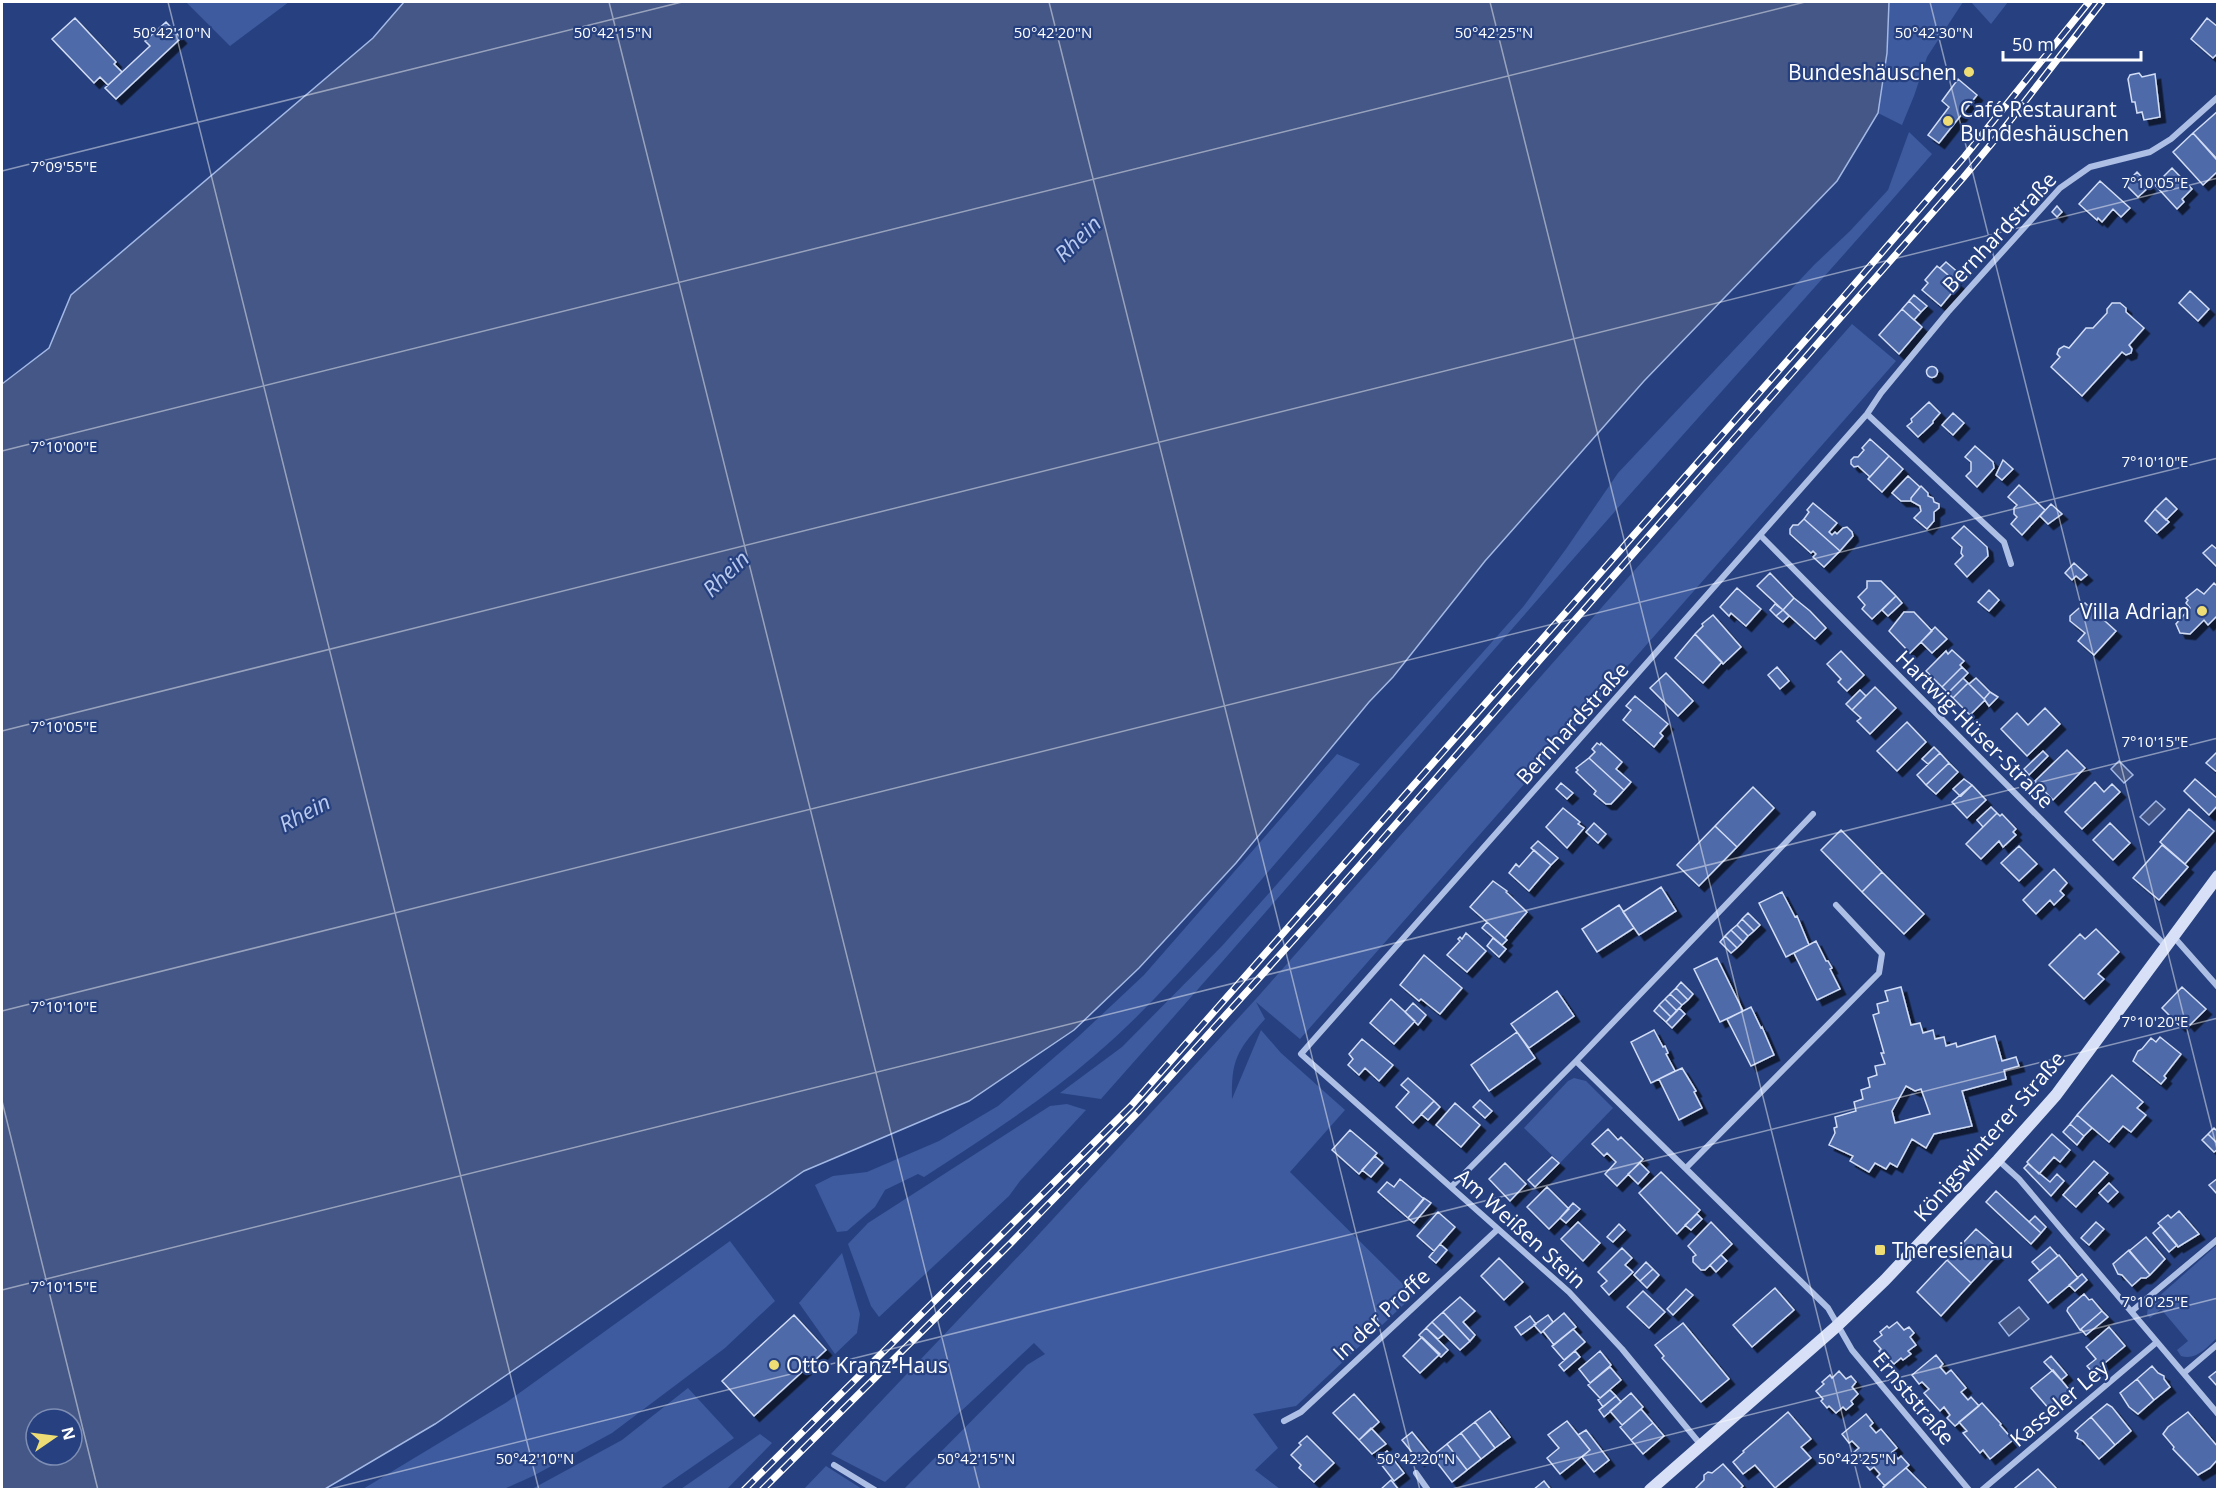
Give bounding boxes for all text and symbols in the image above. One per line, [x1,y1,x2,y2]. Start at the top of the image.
text: 50°42'10"N [133,22,211,42]
text: 50°42'15"N [574,22,652,42]
text: 50°42'20"N [1014,22,1092,42]
text: 50°42'25"N [1455,22,1533,42]
text: 50°42'30"N [1895,22,1973,42]
scale bar [2003,24,2141,62]
text: 50 m [2012,32,2054,56]
place label: Bundeshäuschen [1788,58,1957,86]
marker: Bundeshäuschen [1962,65,1976,79]
place label: Café Restaurant Bundeshäuschen [1960,95,2129,147]
marker: Café Restaurant Bundeshäuschen [1941,114,1955,128]
text: 7°09'55"E [31,156,97,176]
street label: Bernhardstraße [1936,166,2062,298]
text: 7°10'05"E [2122,172,2188,192]
water label: Rhein [1047,208,1107,268]
text: 7°10'00"E [31,436,97,456]
text: 7°10'10"E [2122,451,2188,471]
water label: Rhein [695,543,755,603]
place label: Villa Adrian [2080,597,2190,625]
marker: Villa Adrian [2195,604,2209,618]
street label: Hartwig-Hüser-Straße [1890,644,2060,814]
street label: Bernhardstraße [1510,656,1634,790]
text: 7°10'05"E [31,716,97,736]
text: 7°10'15"E [2122,731,2188,751]
water label: Rhein [273,786,335,838]
text: 7°10'10"E [31,996,97,1016]
text: 7°10'20"E [2122,1011,2188,1031]
street label: Königswinterer Straße [1907,1045,2071,1227]
street label: Am Weißen Stein [1450,1162,1592,1294]
place label: Theresienau [1892,1236,2013,1264]
marker: Theresienau [1873,1243,1887,1257]
street label: In der Proffe [1327,1262,1435,1366]
text: 7°10'15"E [31,1276,97,1296]
text: 7°10'25"E [2122,1291,2188,1311]
street label: Ernststraße [1867,1346,1961,1450]
place label: Otto Kranz-Haus [786,1351,948,1379]
street label: Kasseler Ley [2004,1353,2115,1453]
marker: Otto Kranz-Haus [767,1358,781,1372]
north arrow [24,1407,84,1467]
text: N [56,1424,81,1442]
text: 50°42'10"N [496,1448,574,1468]
text: 50°42'15"N [937,1448,1015,1468]
text: 50°42'20"N [1377,1448,1455,1468]
text: 50°42'25"N [1818,1448,1896,1468]

